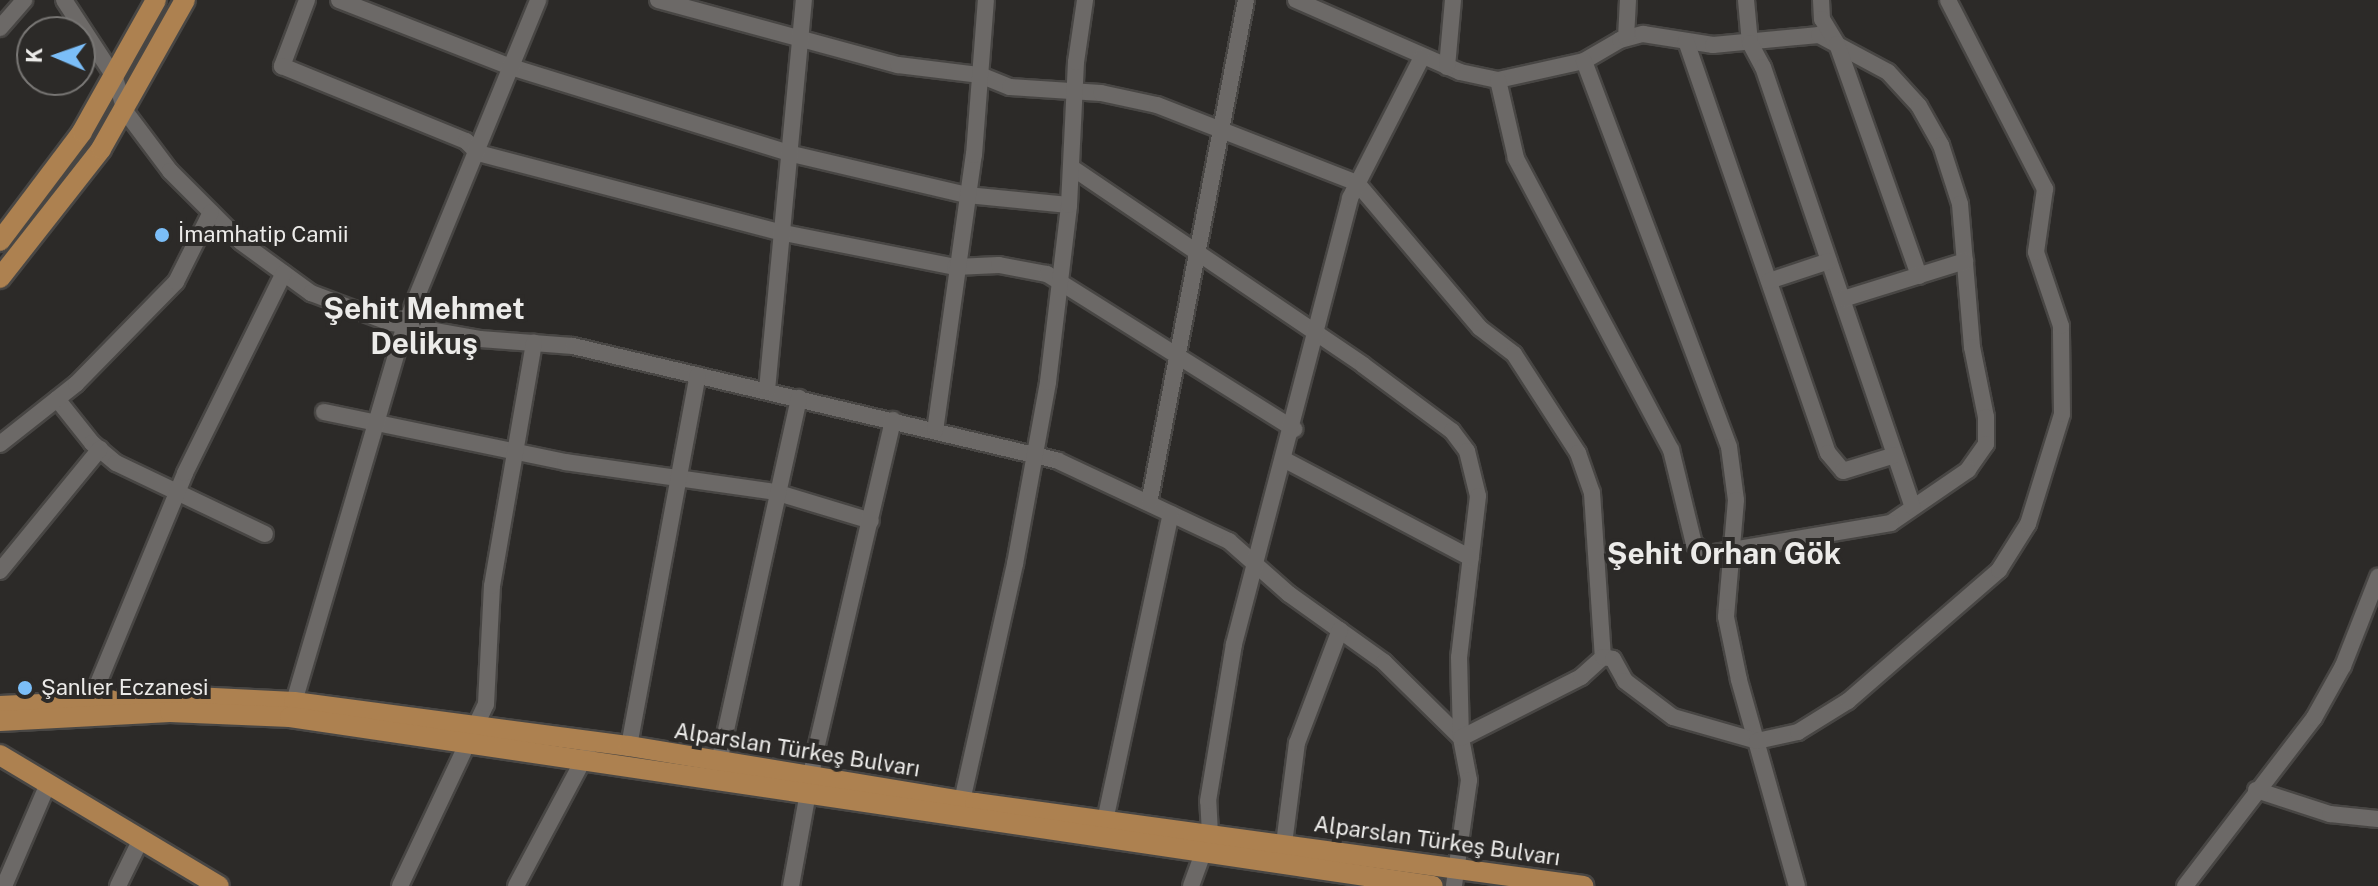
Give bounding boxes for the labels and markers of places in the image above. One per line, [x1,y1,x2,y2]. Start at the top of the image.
place label: İmamhatip Camii [178,222,349,248]
marker: İmamhatip Camii [153,226,171,244]
place label: Şanlıer Eczanesi [41,675,209,701]
marker: Şanlıer Eczanesi [16,679,34,697]

